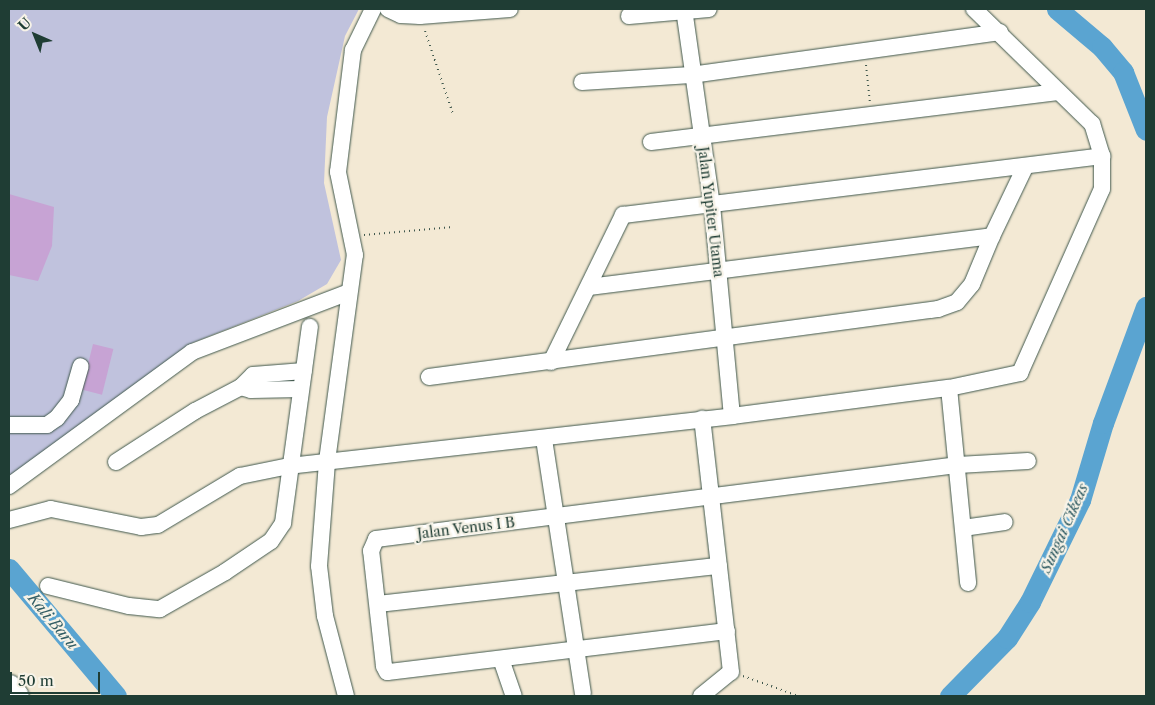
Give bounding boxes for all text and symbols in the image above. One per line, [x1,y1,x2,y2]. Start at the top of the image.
north arrow [10,10,60,60]
text: U [14,14,35,35]
street label: Jalan Yupiter Utama [695,145,727,279]
water label: Sungai Cikeas [1036,481,1092,575]
street label: Jalan Venus I B [416,514,516,542]
water label: Kali Baru [24,589,82,653]
scale bar [12,662,102,694]
text: 50 m [18,671,54,690]

